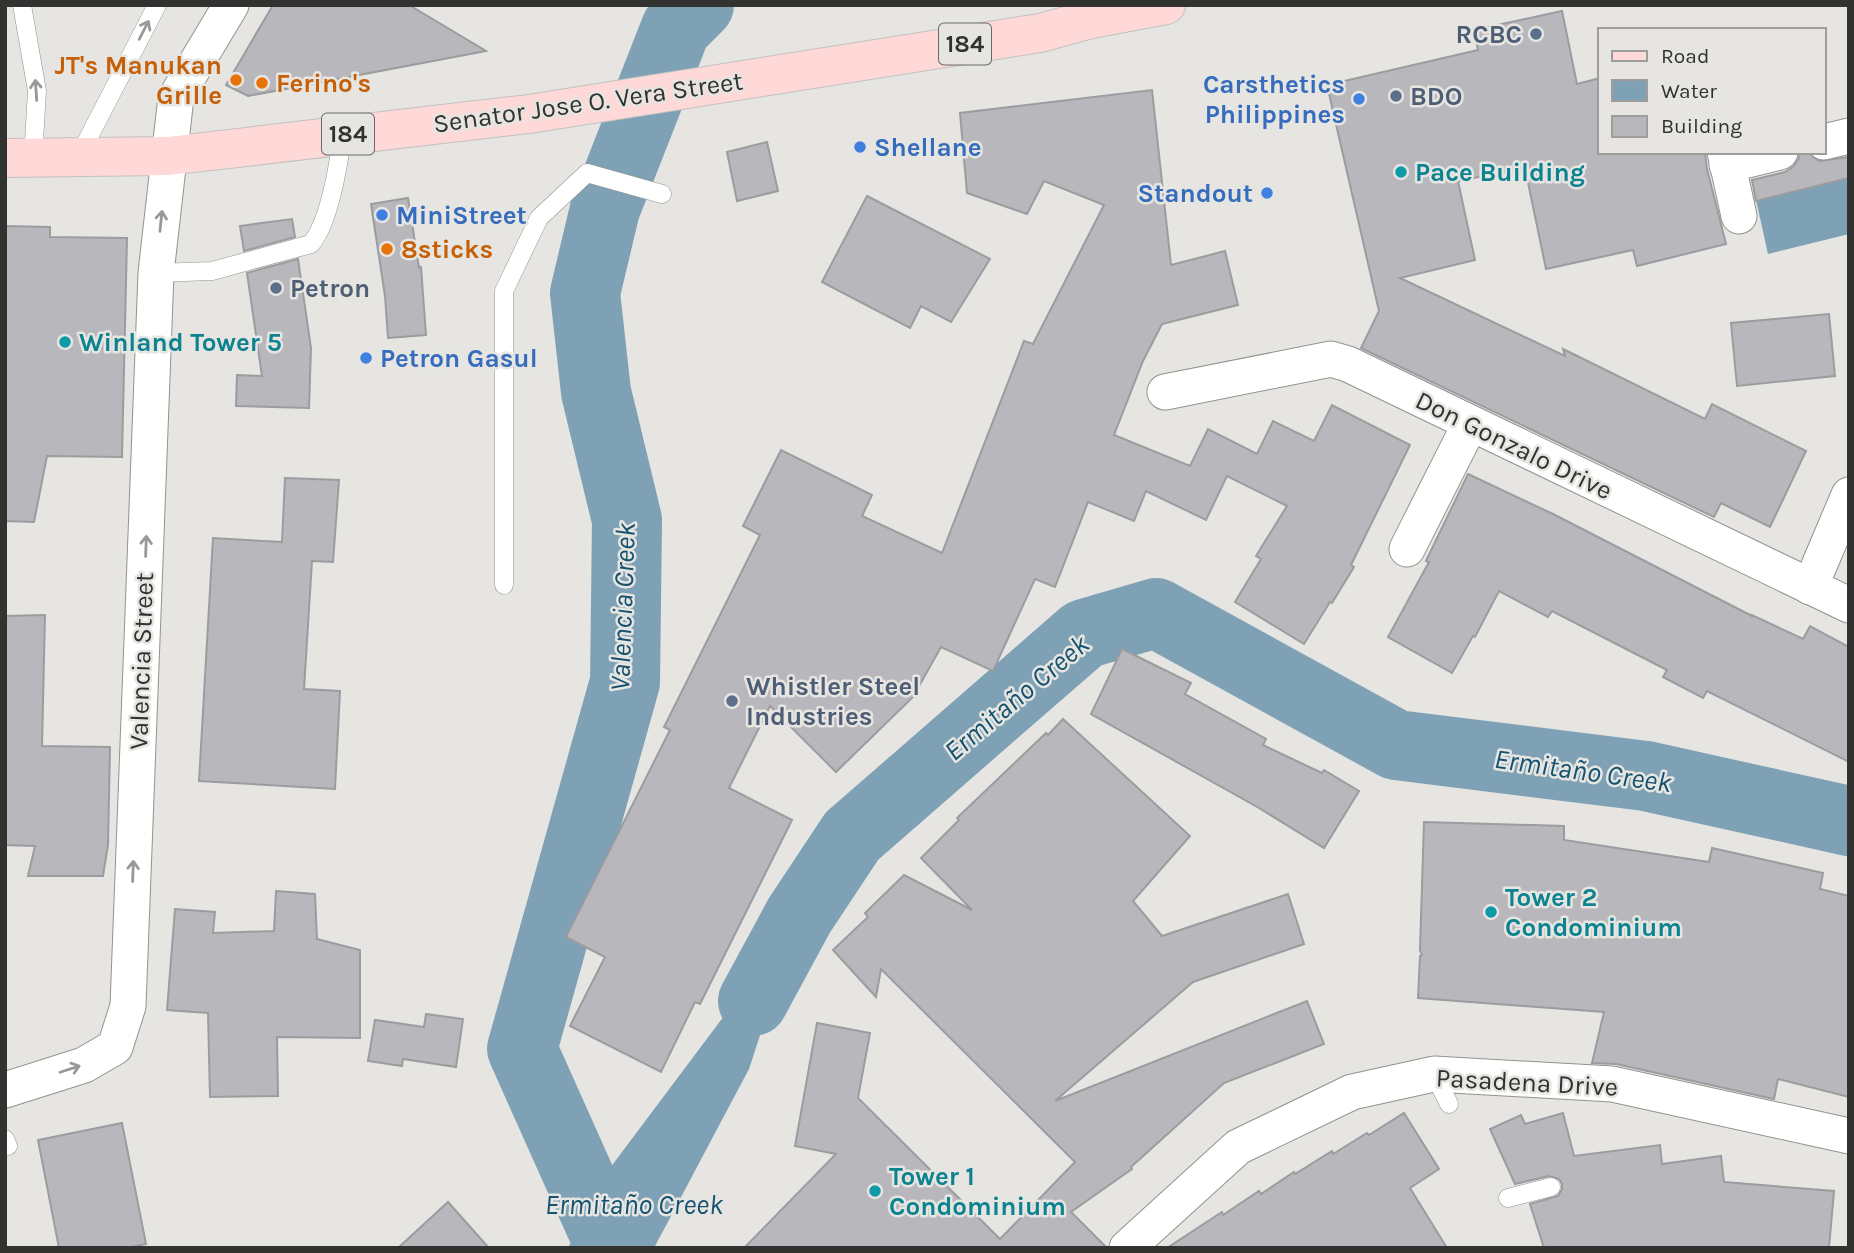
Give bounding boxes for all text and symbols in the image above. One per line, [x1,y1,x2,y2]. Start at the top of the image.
place label: RCBC [1455,19,1522,50]
one-way arrow [138,20,152,40]
road number: 184 [939,24,991,64]
marker: RCBC [1528,26,1544,42]
legend [1598,28,1826,154]
text: Road [1661,44,1709,68]
place label: JT's Manukan Grille [54,50,222,111]
street label: Senator Jose O. Vera Street [431,65,745,140]
place label: Ferino's [276,68,371,99]
place label: Carsthetics Philippines [1203,69,1345,130]
marker: JT's Manukan Grille [228,72,244,88]
marker: Ferino's [254,75,270,91]
one-way arrow [29,79,42,102]
text: Water [1661,79,1717,103]
place label: BDO [1410,81,1462,112]
marker: BDO [1388,88,1404,104]
marker: Carsthetics Philippines [1351,91,1367,107]
road number: 184 [322,114,374,154]
text: Building [1661,114,1742,138]
place label: Shellane [874,132,982,163]
marker: Shellane [852,139,868,155]
place label: Pace Building [1415,157,1585,188]
marker: Pace Building [1393,164,1409,180]
place label: Standout [1138,178,1253,209]
marker: Standout [1259,185,1275,201]
place label: MiniStreet [396,200,527,231]
marker: MiniStreet [374,207,390,223]
one-way arrow [155,210,168,233]
place label: 8sticks [401,234,493,265]
marker: 8sticks [379,241,395,257]
place label: Petron [290,273,370,304]
marker: Petron [268,280,284,296]
place label: Winland Tower 5 [79,327,282,358]
marker: Winland Tower 5 [57,334,73,350]
place label: Petron Gasul [380,343,538,374]
marker: Petron Gasul [358,350,374,366]
street label: Don Gonzalo Drive [1410,384,1617,506]
water label: Valencia Creek [603,521,642,692]
one-way arrow [139,535,152,558]
street label: Valencia Street [123,572,160,750]
water label: Ermitaño Creek [937,627,1096,767]
place label: Whistler Steel Industries [746,671,920,732]
marker: Whistler Steel Industries [724,693,740,709]
water label: Ermitaño Creek [1492,742,1674,799]
one-way arrow [127,860,140,883]
place label: Tower 2 Condominium [1505,882,1682,943]
marker: Tower 2 Condominium [1483,904,1499,920]
one-way arrow [59,1062,81,1074]
street label: Pasadena Drive [1435,1062,1619,1103]
place label: Tower 1 Condominium [889,1161,1066,1222]
marker: Tower 1 Condominium [867,1183,883,1199]
water label: Ermitaño Creek [545,1188,724,1221]

